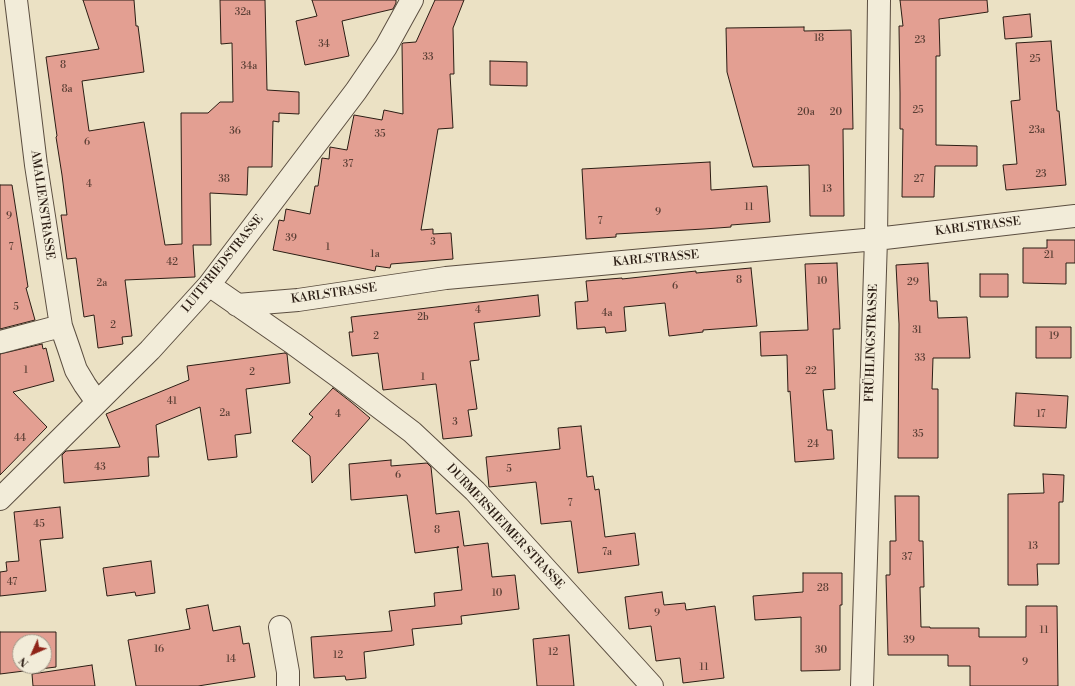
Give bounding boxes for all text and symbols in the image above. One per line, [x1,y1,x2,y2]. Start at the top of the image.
house number: 32a [235,7,251,19]
house number: 18 [814,33,824,45]
house number: 23 [914,35,926,47]
house number: 34 [318,39,330,51]
house number: 33 [422,52,434,64]
house number: 25 [1029,54,1041,66]
house number: 8 [60,60,66,72]
house number: 34a [241,61,257,73]
house number: 8a [61,84,73,96]
house number: 25 [912,105,924,117]
house number: 20a [797,107,815,119]
house number: 20 [830,107,842,119]
house number: 23a [1029,125,1045,137]
house number: 36 [229,126,241,138]
house number: 35 [374,129,386,141]
house number: 6 [84,137,90,149]
street label: AMALIENSTRASSE [27,149,57,261]
house number: 37 [343,159,353,171]
house number: 23 [1035,169,1047,181]
house number: 38 [218,174,230,186]
house number: 27 [914,174,924,186]
house number: 4 [86,179,92,191]
house number: 13 [822,184,832,196]
house number: 11 [745,202,753,214]
house number: 9 [655,207,661,219]
house number: 9 [6,211,12,223]
street label: LUITFRIEDSTRASSE [179,212,267,316]
street label: KARLSTRASSE [934,215,1022,239]
house number: 7 [597,216,603,228]
house number: 39 [285,233,297,245]
house number: 3 [430,237,436,249]
house number: 7 [8,242,14,254]
house number: 1 [326,242,330,254]
street label: KARLSTRASSE [612,248,700,270]
house number: 1a [370,249,380,261]
house number: 21 [1044,250,1054,262]
house number: 42 [166,257,178,269]
house number: 8 [736,275,742,287]
house number: 10 [817,276,827,288]
house number: 29 [907,277,919,289]
house number: 2a [97,278,107,290]
street label: KARLSTRASSE [290,281,378,307]
house number: 6 [672,281,678,293]
street label: FRÜHLINGSTRASSE [863,284,881,402]
house number: 5 [13,302,19,314]
house number: 4 [475,305,481,317]
house number: 4a [601,308,613,320]
house number: 2b [417,312,429,324]
house number: 2 [110,320,116,332]
house number: 31 [912,325,922,337]
house number: 2 [373,331,379,343]
house number: 19 [1049,331,1059,343]
house number: 33 [914,353,926,365]
house number: 1 [24,365,28,377]
house number: 22 [805,366,817,378]
house number: 2 [249,367,255,379]
house number: 1 [421,372,425,384]
house number: 41 [167,396,177,408]
house number: 2a [220,408,230,420]
house number: 4 [335,409,341,421]
house number: 17 [1037,409,1045,421]
house number: 3 [452,417,458,429]
house number: 35 [912,429,924,441]
house number: 44 [14,433,26,445]
house number: 24 [807,439,819,451]
street label: DURMERSHEIMER STRASSE [443,461,567,593]
house number: 43 [94,462,106,474]
house number: 5 [506,464,512,476]
house number: 6 [395,470,401,482]
house number: 7 [567,498,573,510]
house number: 45 [33,519,45,531]
house number: 8 [434,525,440,537]
house number: 13 [1028,541,1038,553]
house number: 7a [602,547,612,559]
house number: 37 [902,552,912,564]
house number: 47 [7,577,17,589]
house number: 28 [817,583,829,595]
house number: 10 [492,588,502,600]
house number: 9 [654,608,660,620]
house number: 11 [1040,625,1048,637]
north arrow [12,634,52,674]
house number: 39 [903,635,915,647]
house number: 16 [154,644,164,656]
house number: 30 [815,645,827,657]
house number: 12 [548,647,558,659]
house number: 12 [333,650,343,662]
text: N [16,654,32,670]
house number: 14 [226,654,236,666]
house number: 9 [1022,657,1028,669]
house number: 11 [700,662,708,674]

